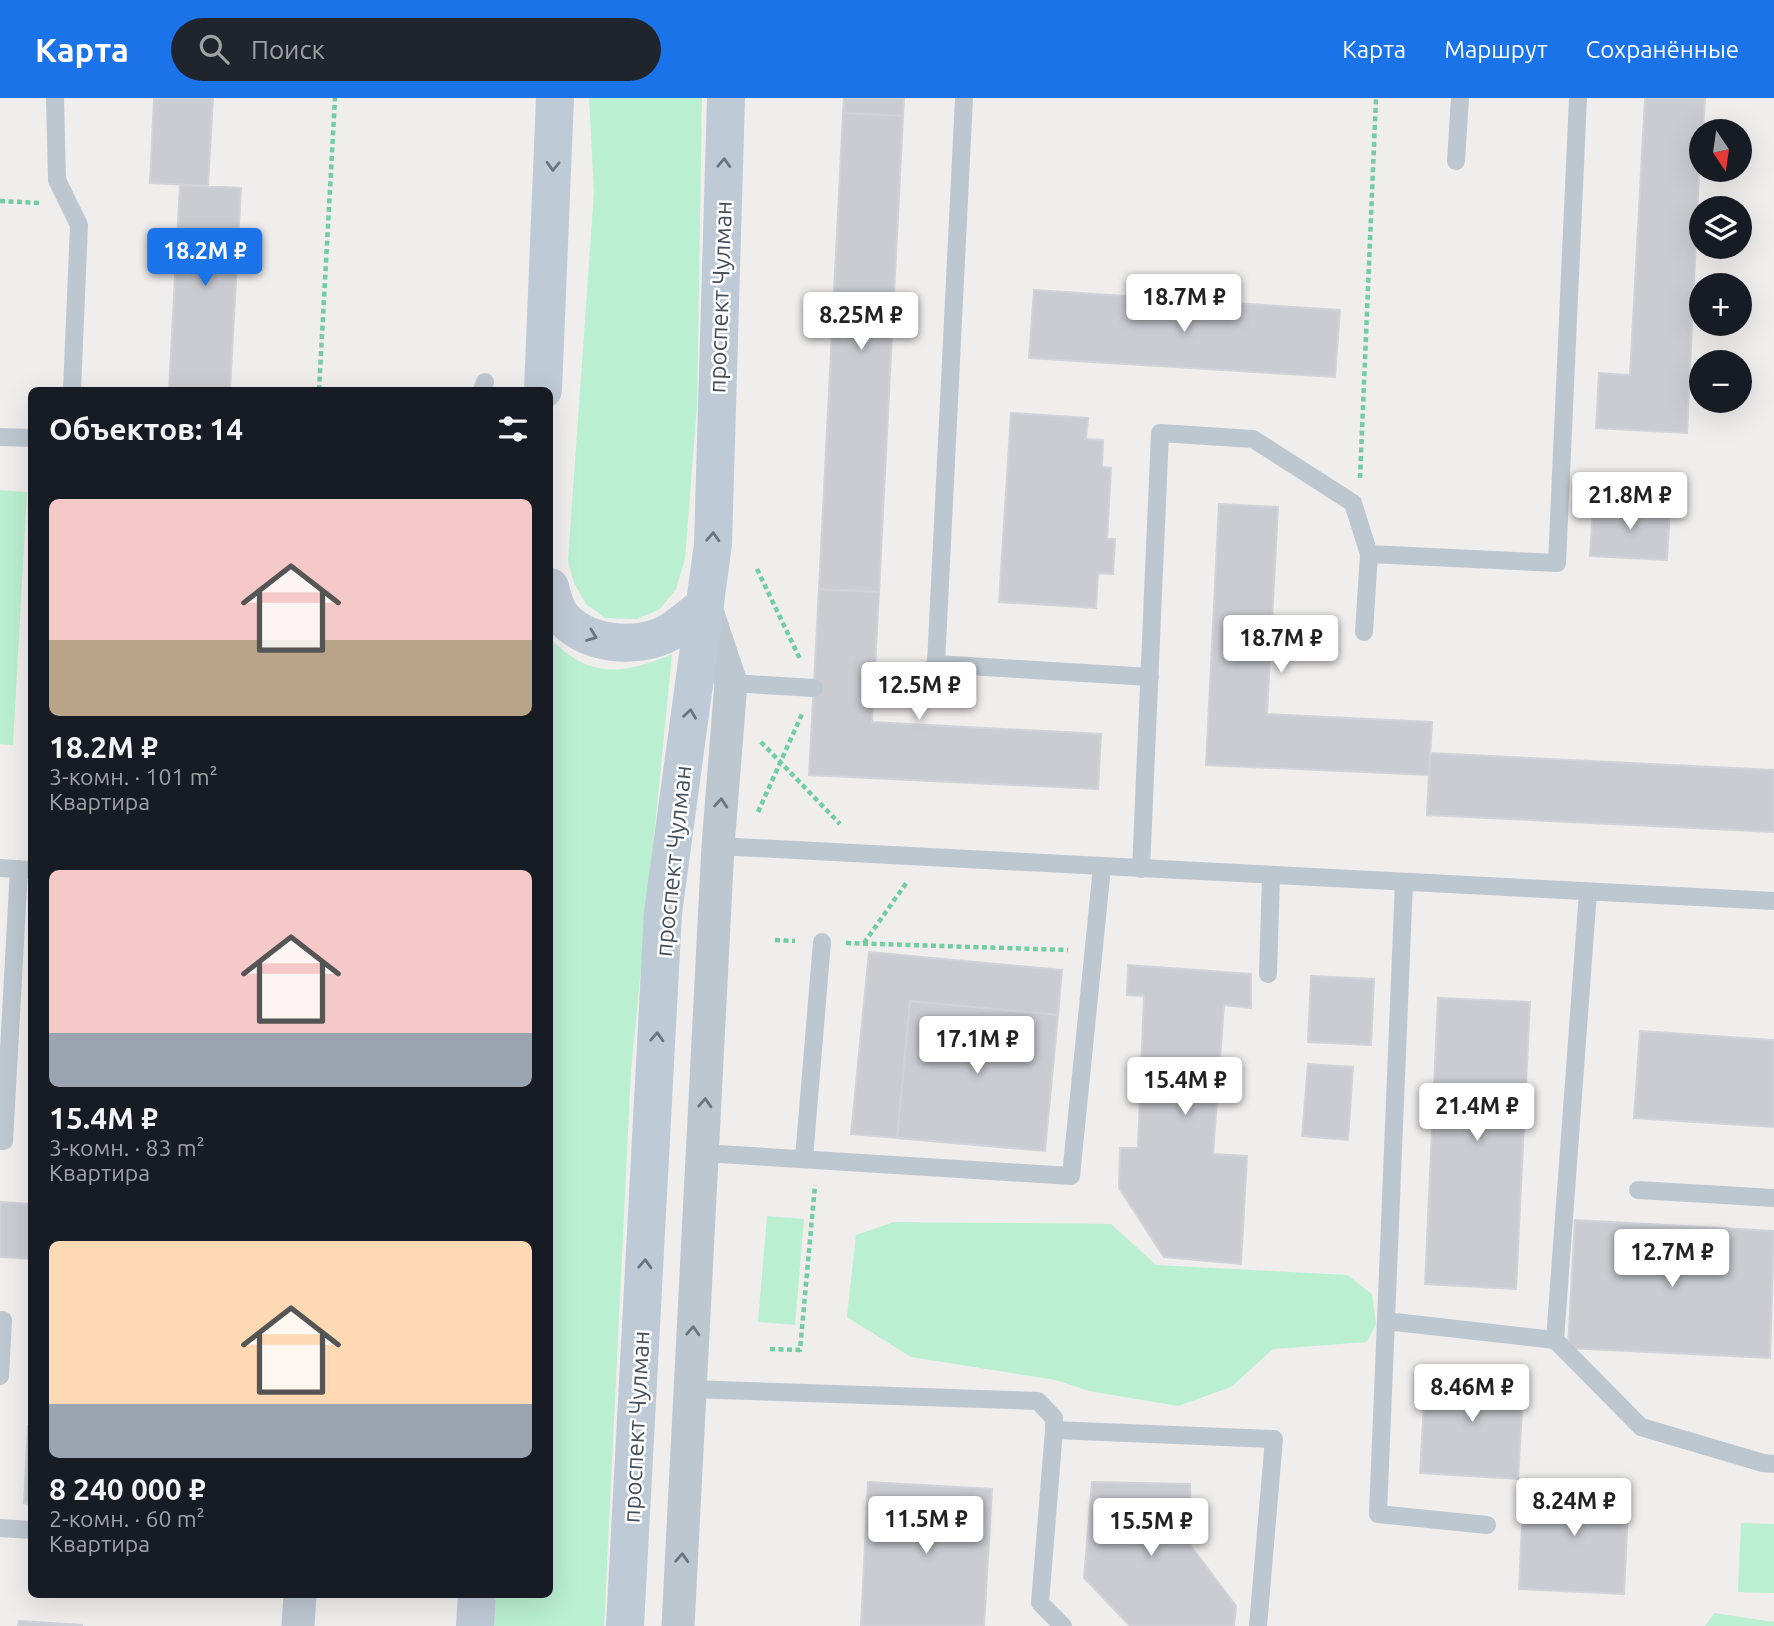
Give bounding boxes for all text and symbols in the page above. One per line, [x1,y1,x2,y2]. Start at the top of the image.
search box [171,18,661,81]
icon: search [195,30,233,68]
text: Карта [35,31,129,68]
text: Поиск [251,35,325,64]
text: Карта [1342,36,1406,63]
text: Маршрут [1444,36,1548,63]
text: Сохранённые [1586,36,1739,63]
north arrow [1689,119,1752,182]
map controls [1689,119,1752,413]
one-way arrow [716,157,731,168]
one-way arrow [545,161,560,172]
button: layers [1689,196,1752,259]
street label: проспект Чулман [703,200,737,394]
pin: 18.2M ₽ [140,228,270,288]
text: 18.2M ₽ [163,238,247,263]
button: + [1689,273,1752,336]
pin: 18.7M ₽ [1119,274,1249,334]
text: 18.7M ₽ [1142,284,1226,309]
pin: 8.25M ₽ [796,292,926,352]
text: 8.25M ₽ [819,302,903,327]
button: − [1689,350,1752,413]
icon: filters [494,410,532,448]
text: Объектов: 14 [49,412,243,446]
pin: 21.8M ₽ [1565,472,1695,532]
text: 21.8M ₽ [1588,482,1672,507]
one-way arrow [705,531,720,542]
icon: home [228,545,354,671]
pin: 18.7M ₽ [1216,616,1346,675]
text: 18.7M ₽ [1239,625,1323,650]
one-way arrow [586,627,598,641]
pin: 12.5M ₽ [854,662,984,722]
text: 12.5M ₽ [877,672,961,697]
one-way arrow [683,708,698,719]
text: 18.2M ₽ [49,730,158,764]
text: 3-комн. · 101 m² [49,764,218,789]
street label: проспект Чулман [650,764,696,958]
text: Квартира [49,789,150,814]
one-way arrow [713,797,728,808]
icon: home [228,916,354,1042]
pin: 17.1M ₽ [912,1016,1042,1076]
text: 17.1M ₽ [935,1026,1019,1051]
one-way arrow [649,1031,664,1042]
pin: 15.4M ₽ [1120,1058,1250,1117]
text: 15.4M ₽ [1143,1067,1227,1092]
pin: 21.4M ₽ [1412,1084,1542,1143]
text: 21.4M ₽ [1435,1093,1519,1118]
one-way arrow [697,1098,712,1109]
text: 15.4M ₽ [49,1101,158,1135]
text: 3-комн. · 83 m² [49,1135,205,1160]
text: Квартира [49,1160,150,1185]
pin: 12.7M ₽ [1607,1230,1737,1289]
text: 12.7M ₽ [1630,1239,1714,1264]
one-way arrow [637,1259,652,1270]
icon: home [228,1287,354,1413]
one-way arrow [685,1325,700,1336]
street label: проспект Чулман [617,1330,655,1524]
pin: 8.46M ₽ [1407,1364,1537,1424]
text: 8.46M ₽ [1430,1374,1514,1399]
text: 8 240 000 ₽ [49,1472,206,1506]
pin: 8.24M ₽ [1509,1478,1639,1538]
text: 8.24M ₽ [1532,1488,1616,1513]
pin: 11.5M ₽ [861,1496,991,1556]
pin: 15.5M ₽ [1086,1498,1216,1558]
text: 2-комн. · 60 m² [49,1506,205,1531]
text: 11.5M ₽ [884,1506,968,1531]
text: 15.5M ₽ [1109,1508,1193,1533]
text: Квартира [49,1531,150,1556]
one-way arrow [674,1552,689,1563]

